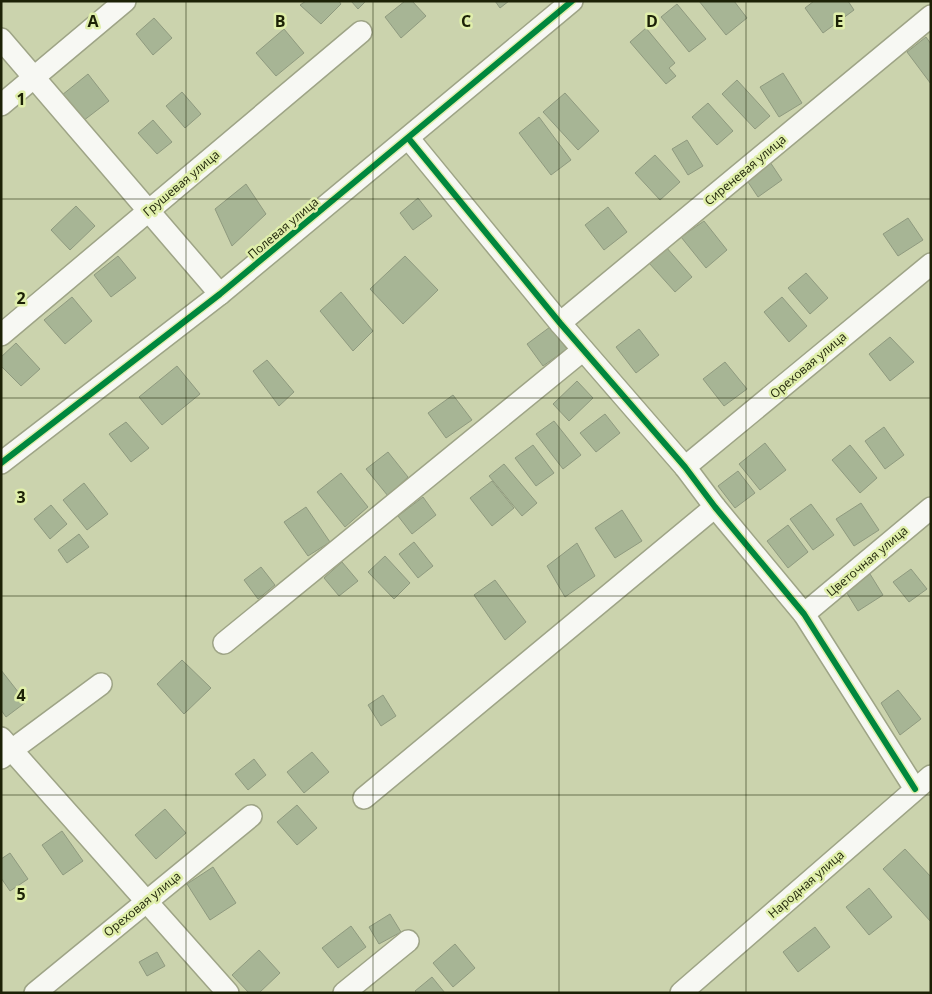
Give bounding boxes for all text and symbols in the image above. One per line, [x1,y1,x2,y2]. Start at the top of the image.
text: A [87,10,99,32]
text: B [275,10,285,32]
text: C [461,10,471,32]
text: D [646,10,658,32]
text: E [835,10,844,32]
text: 1 [16,88,26,110]
street label: Сиреневая улица [701,131,789,209]
street label: Грушевая улица [139,146,223,220]
street label: Полевая улица [244,193,322,263]
text: 2 [16,287,26,309]
street label: Ореховая улица [766,328,850,402]
text: 3 [16,486,26,508]
street label: Цветочная улица [823,522,911,600]
text: 4 [16,684,26,706]
street label: Народная улица [764,846,848,922]
street label: Ореховая улица [100,868,184,940]
text: 5 [16,883,26,905]

